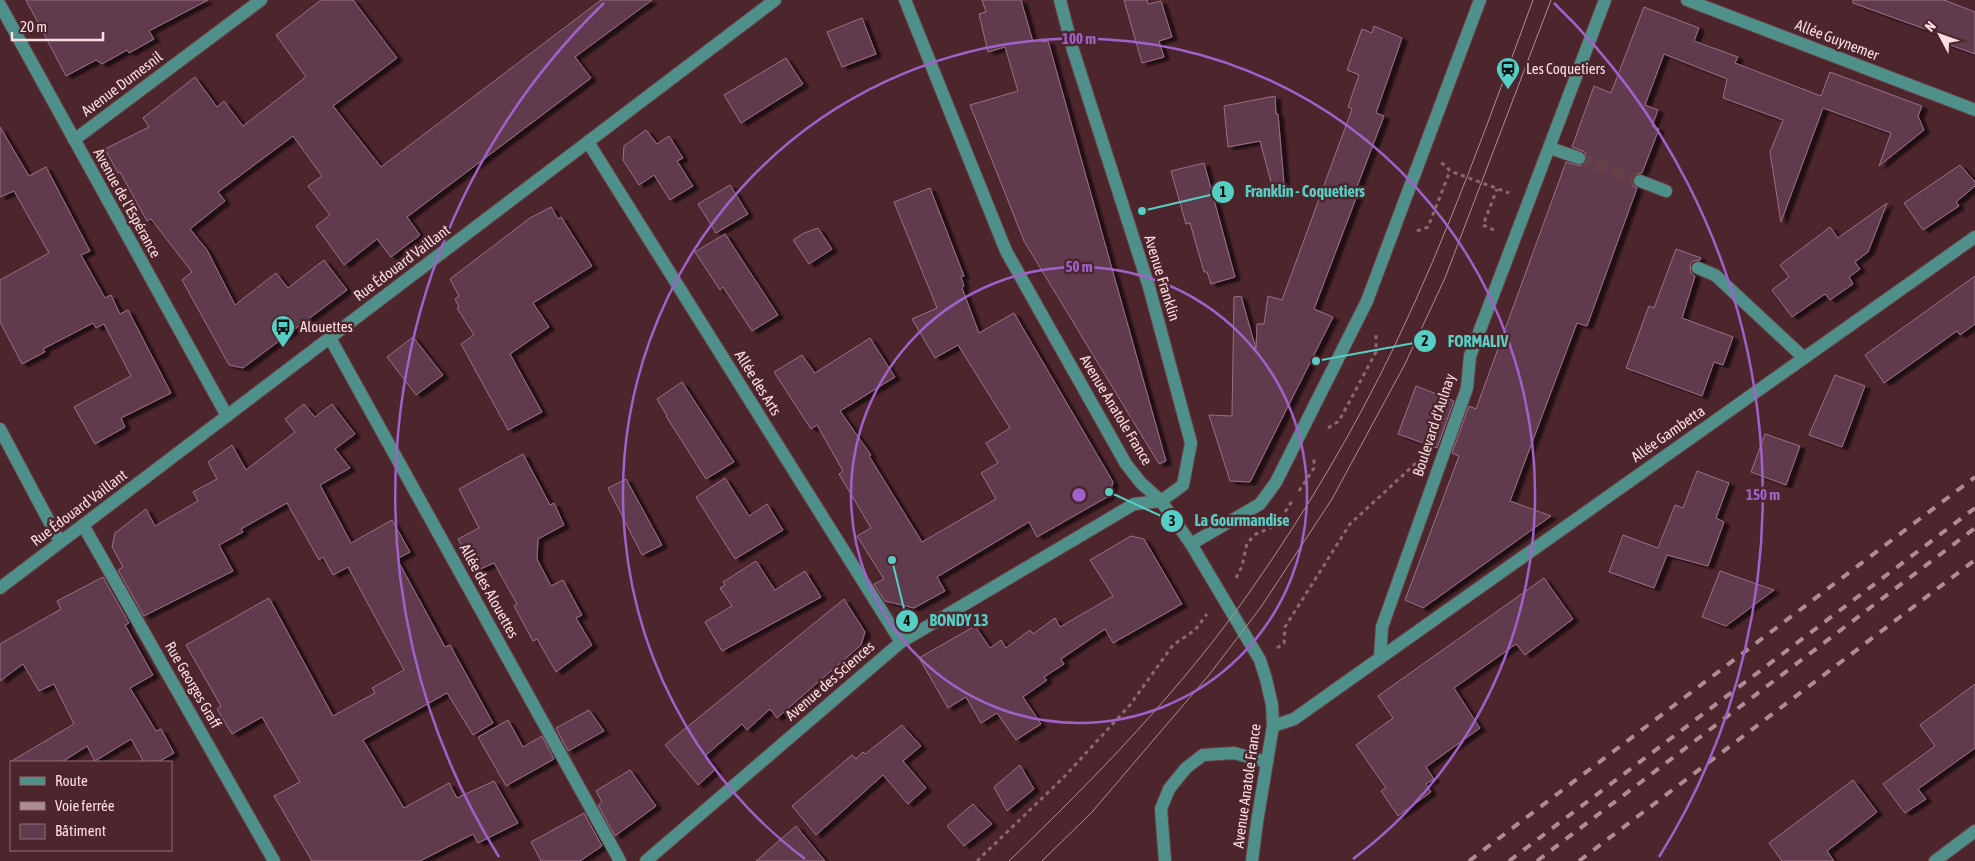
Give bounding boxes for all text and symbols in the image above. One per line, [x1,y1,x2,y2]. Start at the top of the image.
scale bar [12,10,104,42]
north arrow [1915,10,1965,60]
street label: Allée Guynemer [1793,16,1882,63]
text: 20 m [20,18,47,35]
text: N [1921,18,1939,35]
text: 100 m [1062,30,1096,47]
street label: Avenue Dumesnil [78,48,165,120]
station icon: Les Coquetiers [1495,56,1521,90]
place label: Les Coquetiers [1526,60,1605,77]
street label: Avenue de l'Espérance [90,145,165,261]
callout: Franklin - Coquetiers [1210,176,1375,207]
text: Franklin - Coquetiers [1245,182,1365,200]
text: 1 [1219,183,1227,200]
street label: Rue Édouard Vaillant [350,221,453,304]
street label: Avenue Franklin [1141,233,1184,323]
text: 50 m [1066,258,1093,275]
bus stop icon: Alouettes [270,314,296,348]
place label: Alouettes [300,318,353,335]
callout: FORMALIV [1412,326,1518,357]
text: 2 [1421,332,1429,349]
text: FORMALIV [1448,332,1508,350]
street label: Allée des Arts [732,347,785,418]
street label: Avenue Anatole France [1077,352,1156,468]
street label: Boulevard d'Aulnay [1409,371,1458,478]
street label: Allée Gambetta [1628,402,1708,465]
street label: Rue Édouard Vaillant [27,466,130,549]
centre of rings [1070,486,1088,504]
text: 150 m [1746,486,1780,503]
callout: La Gourmandise [1159,505,1300,536]
text: La Gourmandise [1194,511,1290,529]
text: 3 [1168,512,1176,529]
street label: Allée des Alouettes [457,541,522,641]
callout: BONDY 13 [894,605,999,636]
text: BONDY 13 [929,611,989,629]
text: 4 [902,612,911,629]
street label: Avenue des Sciences [782,638,877,724]
street label: Rue Georges Graff [162,639,225,731]
street label: Avenue Anatole France [1229,722,1264,849]
legend [10,761,172,851]
text: Route [55,772,88,789]
text: Voie ferrée [55,797,115,814]
text: Bâtiment [55,822,106,839]

